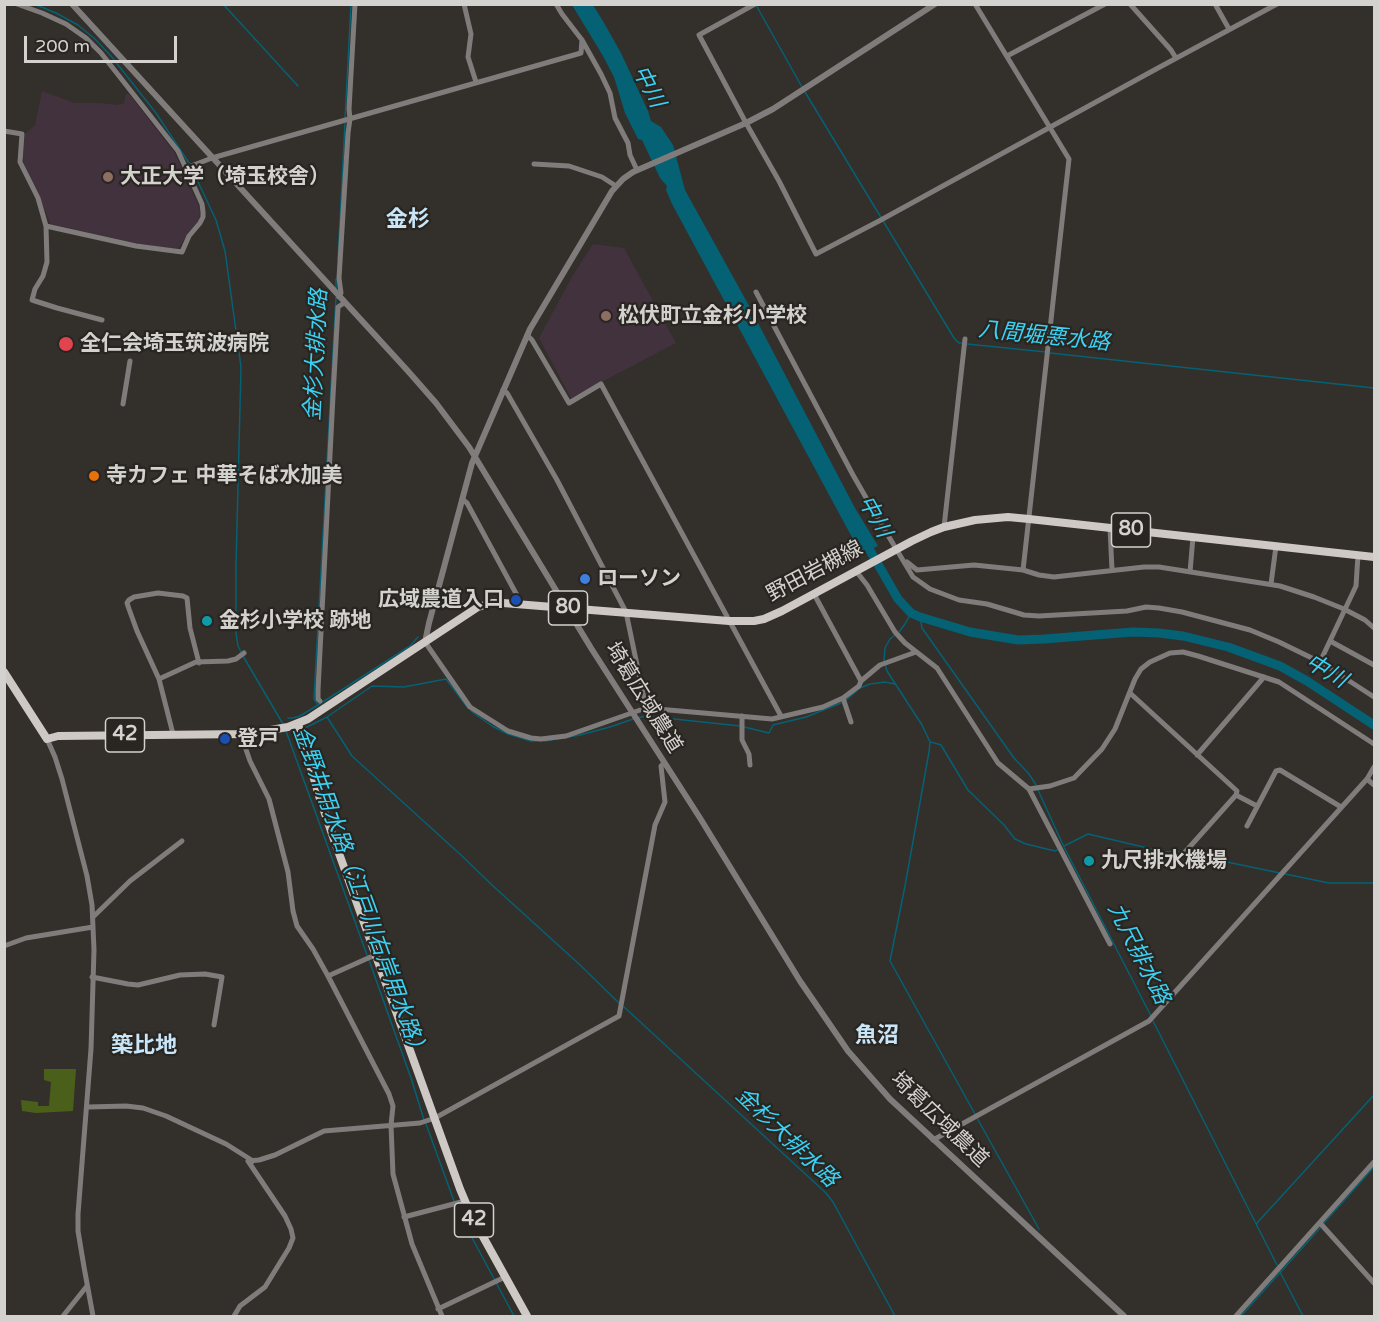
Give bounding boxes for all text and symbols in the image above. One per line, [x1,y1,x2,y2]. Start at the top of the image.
scale bar [27,24,180,62]
text: 200 m [35,35,90,57]
water label: 中川 [626,61,670,113]
place label: 大正大学（埼玉校舎） [120,164,330,190]
marker: 大正大学（埼玉校舎） [101,170,115,184]
district label: 金杉 [386,207,430,233]
water label: 金杉大排水路 [300,288,334,422]
place label: 松伏町立金杉小学校 [618,303,807,329]
marker: 松伏町立金杉小学校 [599,309,613,323]
water label: 八間堀悪水路 [977,317,1111,357]
place label: 全仁会埼玉筑波病院 [80,331,269,357]
marker: 全仁会埼玉筑波病院 [57,335,75,353]
place label: 寺カフェ 中華そば水加美 [106,463,342,489]
marker: 寺カフェ 中華そば水加美 [87,469,101,483]
water label: 中川 [852,491,896,543]
road number: 80 [1112,513,1150,547]
street label: 野田岩槻線 [763,536,867,608]
place label: ローソン [597,566,681,592]
marker: ローソン [578,572,592,586]
place label: 広域農道入口 [378,587,504,613]
road number: 80 [548,591,588,625]
marker: 広域農道入口 [509,593,523,607]
place label: 金杉小学校 跡地 [219,608,371,634]
marker: 金杉小学校 跡地 [200,614,214,628]
street label: 埼葛広域農道 [599,638,687,758]
water label: 中川 [1300,650,1352,694]
road number: 42 [106,718,144,752]
water label: 金野井用水路（江戸川右岸用水路） [286,723,432,1063]
place label: 登戸 [237,726,279,752]
marker: 登戸 [218,732,232,746]
place label: 九尺排水機場 [1101,848,1227,874]
marker: 九尺排水機場 [1082,854,1096,868]
water label: 九尺排水路 [1101,899,1175,1009]
district label: 魚沼 [855,1023,899,1049]
district label: 築比地 [111,1033,177,1059]
street label: 埼葛広域農道 [885,1067,993,1173]
water label: 金杉大排水路 [729,1083,843,1193]
road number: 42 [454,1203,494,1237]

